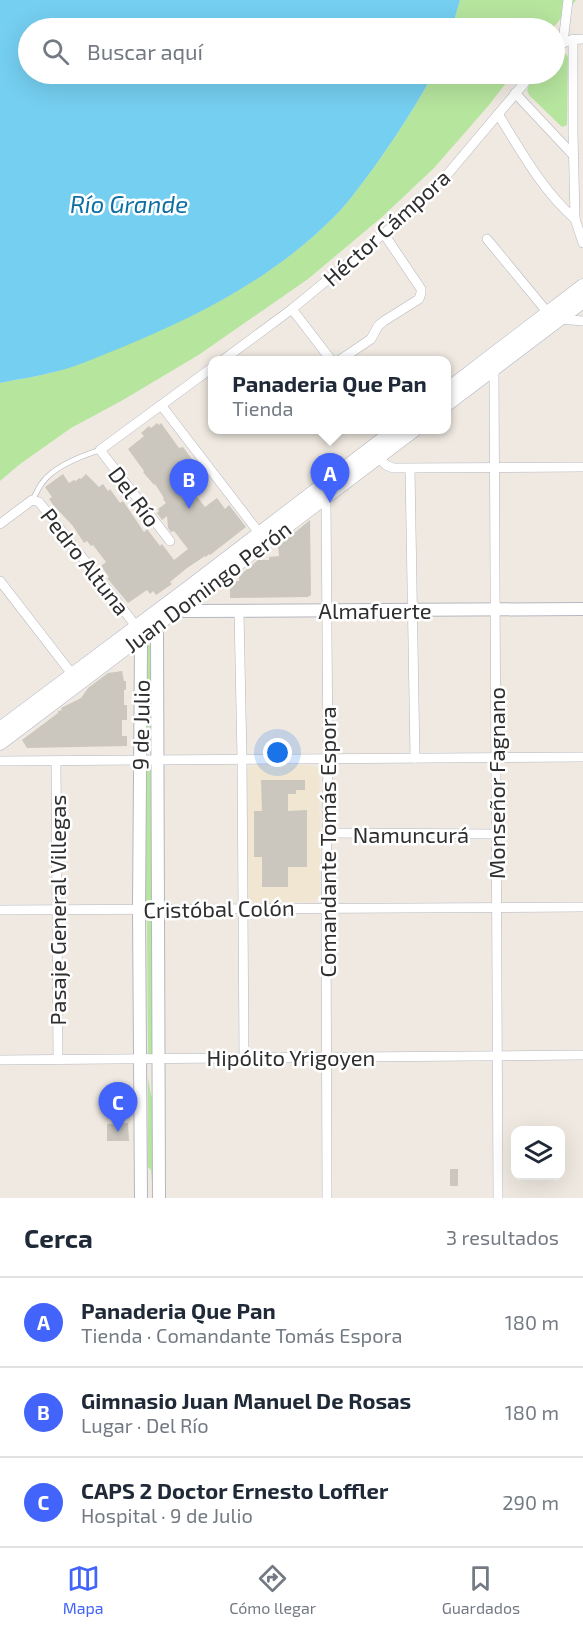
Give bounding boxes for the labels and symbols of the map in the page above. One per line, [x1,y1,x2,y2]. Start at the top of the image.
street label: Héctor Cámpora [317,163,455,291]
water label: Río Grande [70,189,188,218]
pin: A [310,454,350,503]
pin: B [170,460,208,509]
street label: Del Río [104,461,166,531]
street label: Pedro Altuna [36,502,136,620]
street label: Juan Domingo Perón [118,515,296,657]
street label: Almafuerte [318,597,432,623]
street label: 9 de Julio [126,679,154,771]
street label: Monseñor Fagnano [483,687,509,879]
street label: Comandante Tomás Espora [314,706,340,978]
your location [263,738,292,767]
street label: Pasaje General Villegas [44,794,71,1026]
street label: Namuncurá [353,821,469,847]
street label: Cristóbal Colón [143,894,295,922]
street label: Hipólito Yrigoyen [207,1044,375,1070]
pin: C [98,1082,138,1132]

